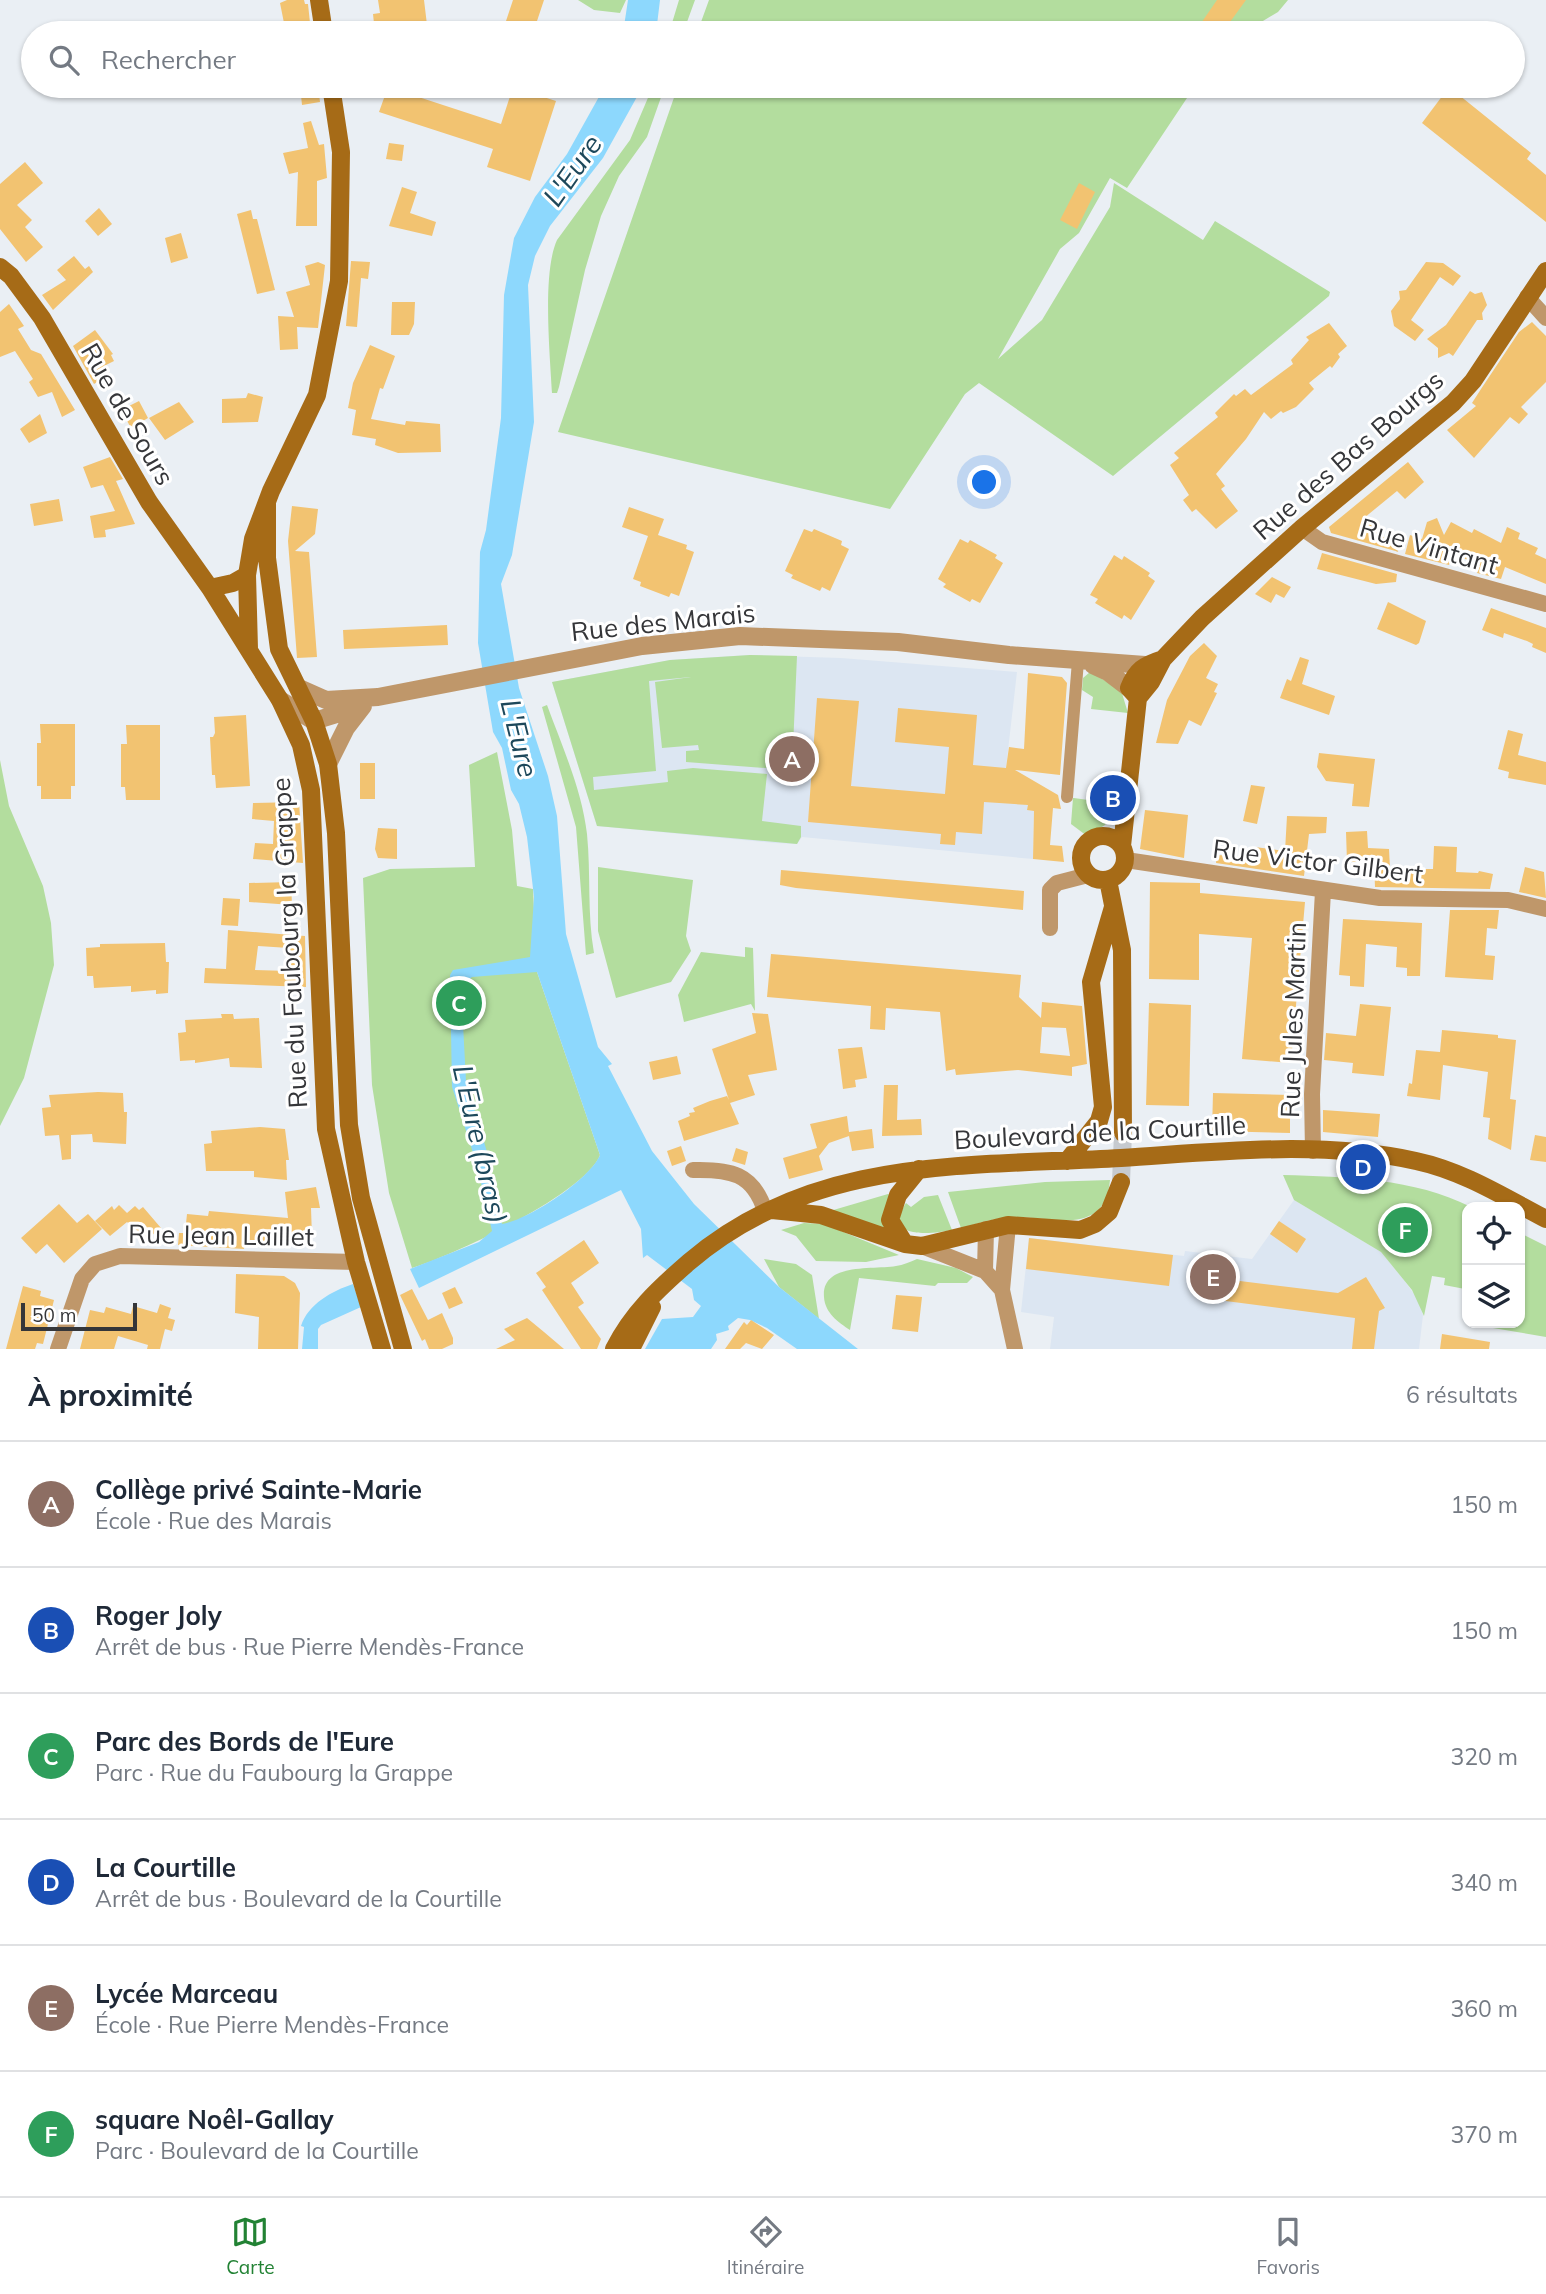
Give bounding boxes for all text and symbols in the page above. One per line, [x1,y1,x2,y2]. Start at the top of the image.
search box [21,21,1525,98]
icon: search [45,41,83,79]
text: Rechercher [101,43,236,76]
water label: L'Eure [535,127,609,213]
street label: Rue de Sours [74,337,182,491]
street label: Rue des Bas Bourgs [1246,363,1450,547]
your location [967,465,1001,499]
street label: Rue Vintant [1356,510,1502,582]
street label: Rue des Marais [569,596,757,648]
water label: L'Eure [493,695,547,781]
pin: A [769,733,815,785]
pin: B [1090,772,1136,824]
street label: Rue du Faubourg la Grappe [264,777,314,1109]
street label: Rue Victor Gilbert [1211,832,1425,890]
street label: Rue Jules Martin [1273,921,1313,1119]
pin: C [436,977,482,1029]
water label: L'Eure (bras) [446,1061,516,1227]
street label: Boulevard de la Courtille [953,1108,1247,1156]
pin: D [1340,1141,1386,1193]
map controls [1462,1202,1525,1328]
button: locate [1462,1202,1525,1265]
pin: F [1382,1204,1428,1256]
street label: Rue Jean Laillet [128,1217,314,1253]
pin: E [1190,1251,1236,1303]
button: layers [1462,1265,1525,1328]
scale bar [21,1300,136,1332]
text: 50 m [32,1303,76,1327]
text: À proximité [28,1376,193,1414]
text: 6 résultats [1406,1380,1518,1409]
text: Collège privé Sainte-Marie [95,1473,422,1506]
text: A [42,1490,60,1519]
text: 150 m [1450,1490,1518,1519]
text: École · Rue des Marais [95,1506,332,1535]
text: Roger Joly [95,1599,222,1632]
text: B [43,1616,59,1645]
text: 150 m [1450,1616,1518,1645]
text: Arrêt de bus · Rue Pierre Mendès-France [95,1632,524,1661]
text: Parc des Bords de l'Eure [95,1725,394,1758]
text: C [43,1742,59,1771]
text: 320 m [1450,1742,1518,1771]
text: Parc · Rue du Faubourg la Grappe [95,1758,453,1787]
text: La Courtille [95,1851,236,1884]
text: D [42,1868,60,1897]
text: 340 m [1450,1868,1518,1897]
text: Arrêt de bus · Boulevard de la Courtille [95,1884,502,1913]
text: Lycée Marceau [95,1977,278,2010]
text: E [44,1994,58,2023]
text: 360 m [1450,1994,1518,2023]
text: École · Rue Pierre Mendès-France [95,2010,449,2039]
text: square Noêl-Gallay [95,2103,334,2136]
text: F [44,2120,58,2149]
text: 370 m [1450,2120,1518,2149]
text: Parc · Boulevard de la Courtille [95,2136,419,2165]
tab: Carte [226,2213,275,2279]
tab: Itinéraire [727,2213,804,2279]
tab: Favoris [1257,2213,1320,2279]

